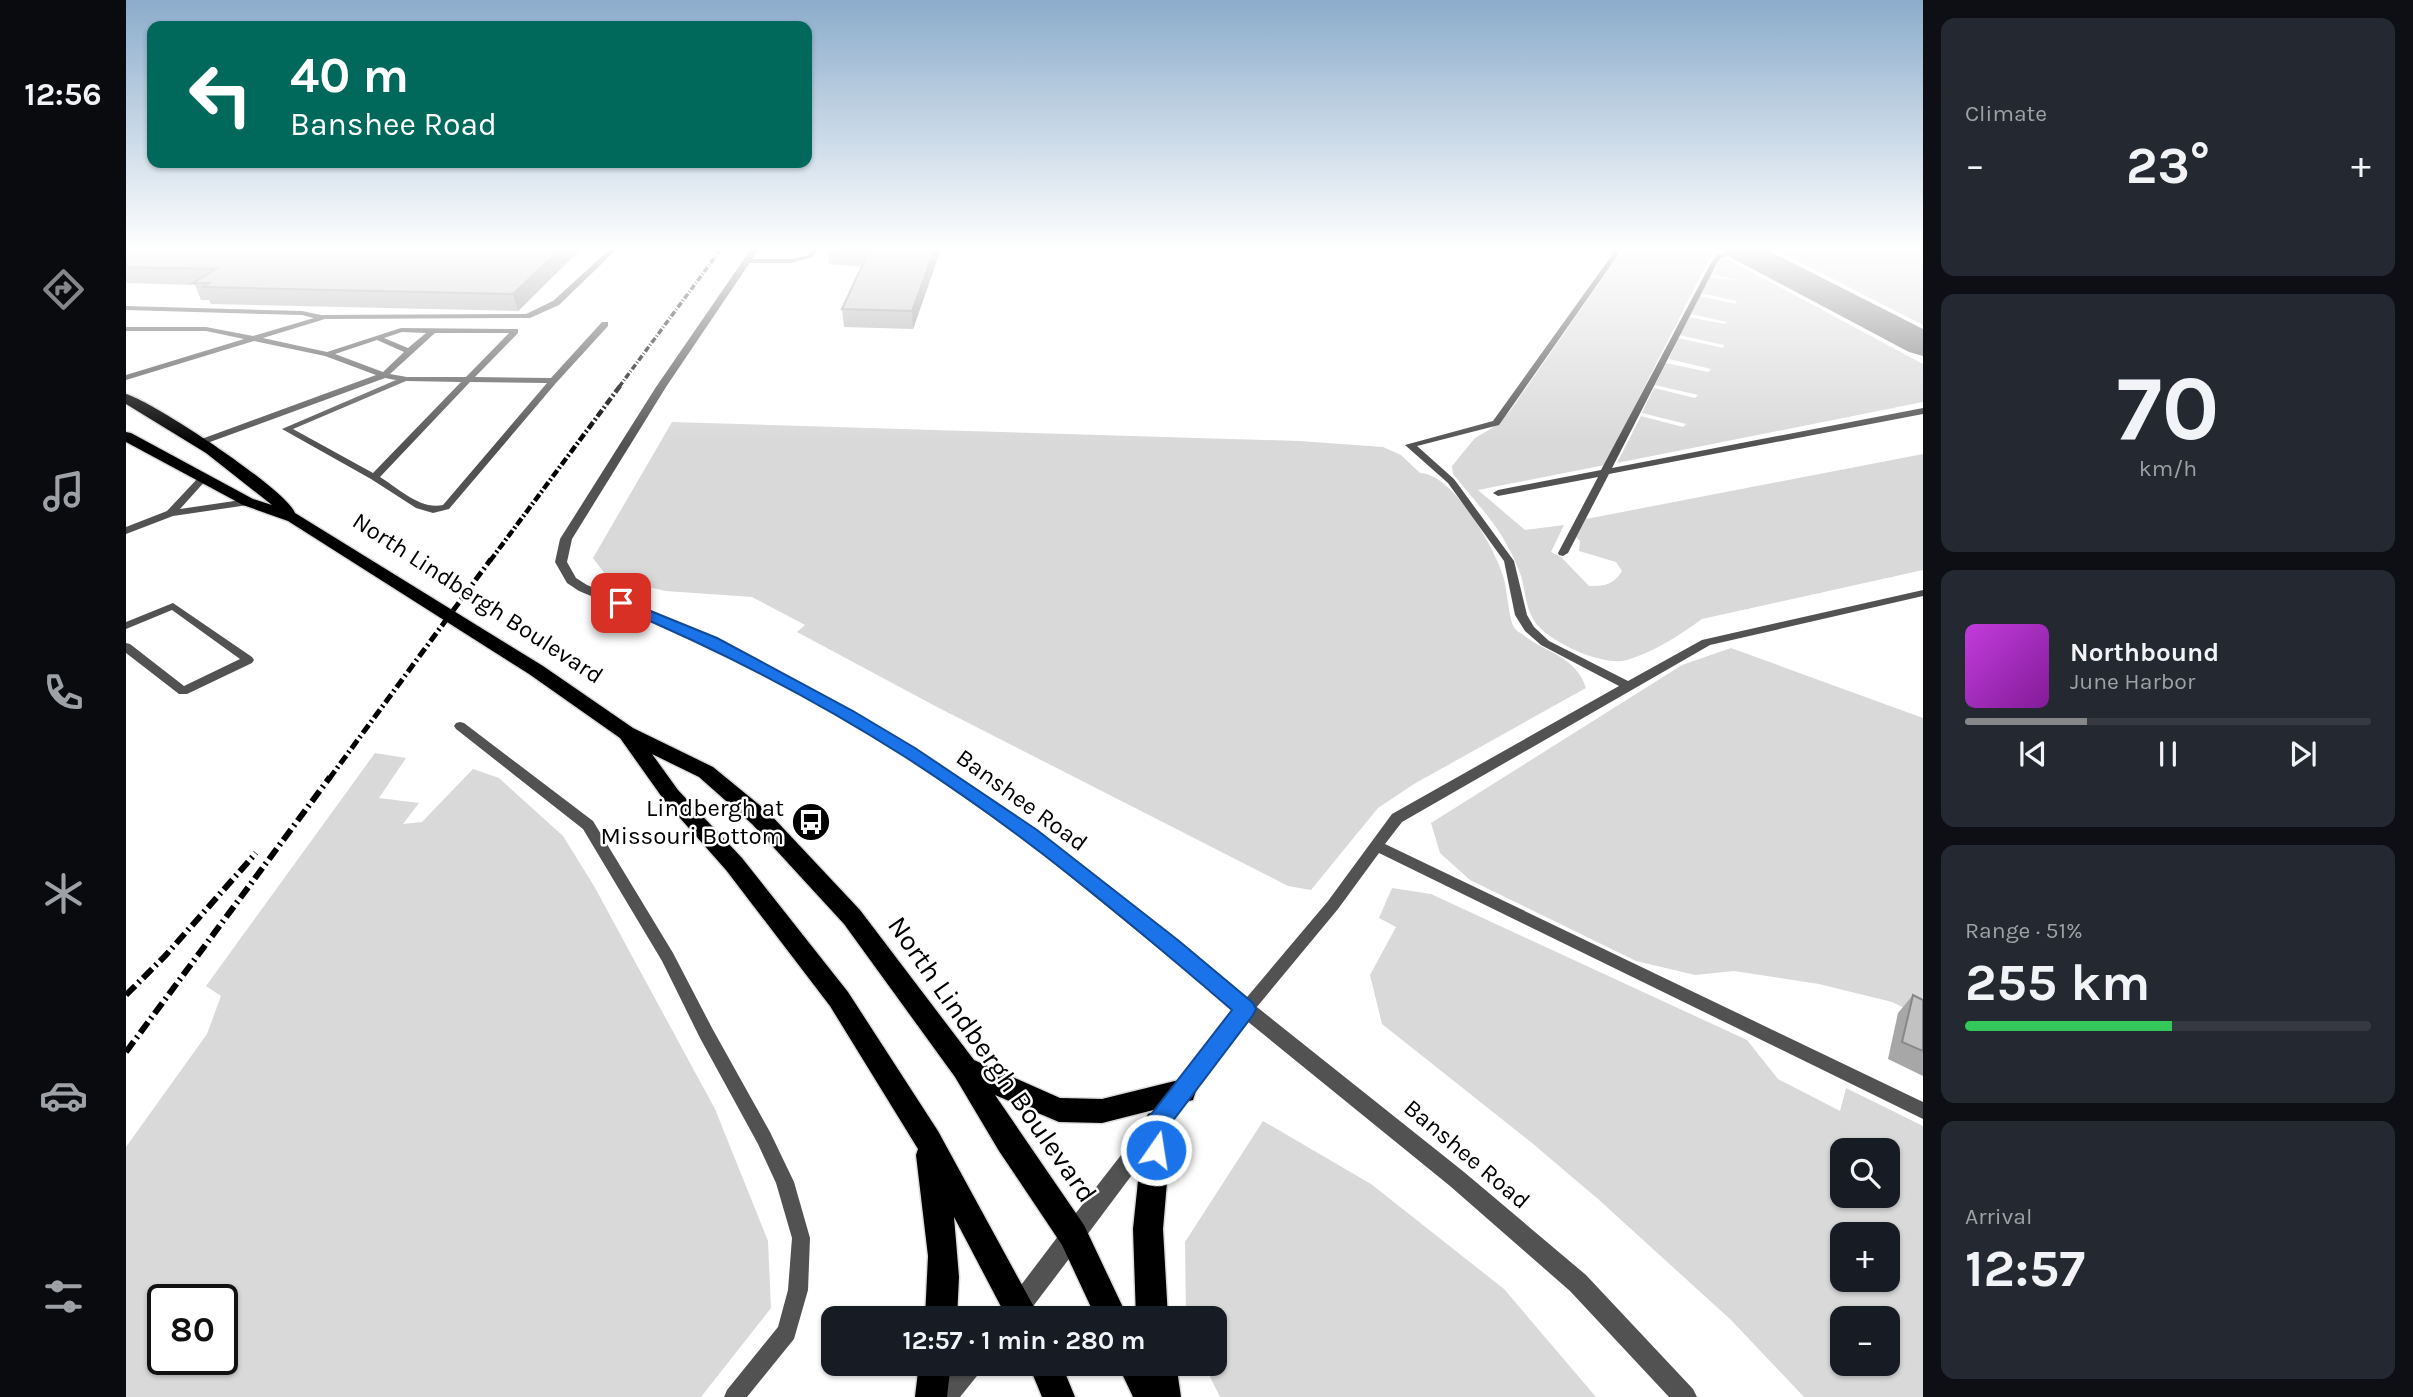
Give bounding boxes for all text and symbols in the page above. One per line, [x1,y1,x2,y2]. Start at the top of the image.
text: 40 m [290,47,409,104]
icon: left [175,49,266,140]
text: 12:56 [24,76,102,113]
text: Climate [1965,100,2047,127]
text: Banshee Road [290,106,497,143]
text: 23° [2126,135,2210,196]
text: − [1965,143,1985,188]
text: + [2351,143,2371,188]
icon: directions [39,265,88,314]
text: 70 [2117,356,2219,462]
text: km/h [2139,455,2197,482]
icon: music [39,467,88,516]
street label: North Lindbergh Boulevard [348,507,608,689]
pin [591,573,651,633]
icon: arrive [602,584,640,622]
text: Northbound [2070,637,2219,668]
icon: phone [39,668,88,717]
text: June Harbor [2070,668,2195,695]
icon: previous [2014,735,2052,773]
icon: pause [2149,735,2187,773]
icon: next [2284,735,2322,773]
street label: Banshee Road [951,743,1093,857]
place label: Lindbergh at Missouri Bottom [600,794,784,850]
bus stop icon: Lindbergh at Missouri Bottom [790,801,832,843]
icon: climate [39,869,88,918]
street label: North Lindbergh Boulevard [881,910,1104,1209]
text: Range · 51% [1965,917,2083,944]
text: 255 km [1965,952,2150,1013]
icon: car [39,1071,88,1120]
street label: Banshee Road [1399,1093,1535,1215]
position arrow [1119,1113,1193,1187]
map controls [1830,1138,1900,1376]
button: search [1830,1138,1900,1208]
text: Arrival [1965,1203,2032,1230]
button: + [1830,1222,1900,1292]
text: 12:57 [1965,1238,2085,1299]
icon: filters [39,1272,88,1321]
speed limit sign: 80 [147,1284,238,1375]
button: − [1830,1306,1900,1376]
text: 12:57 · 1 min · 280 m [902,1325,1146,1356]

